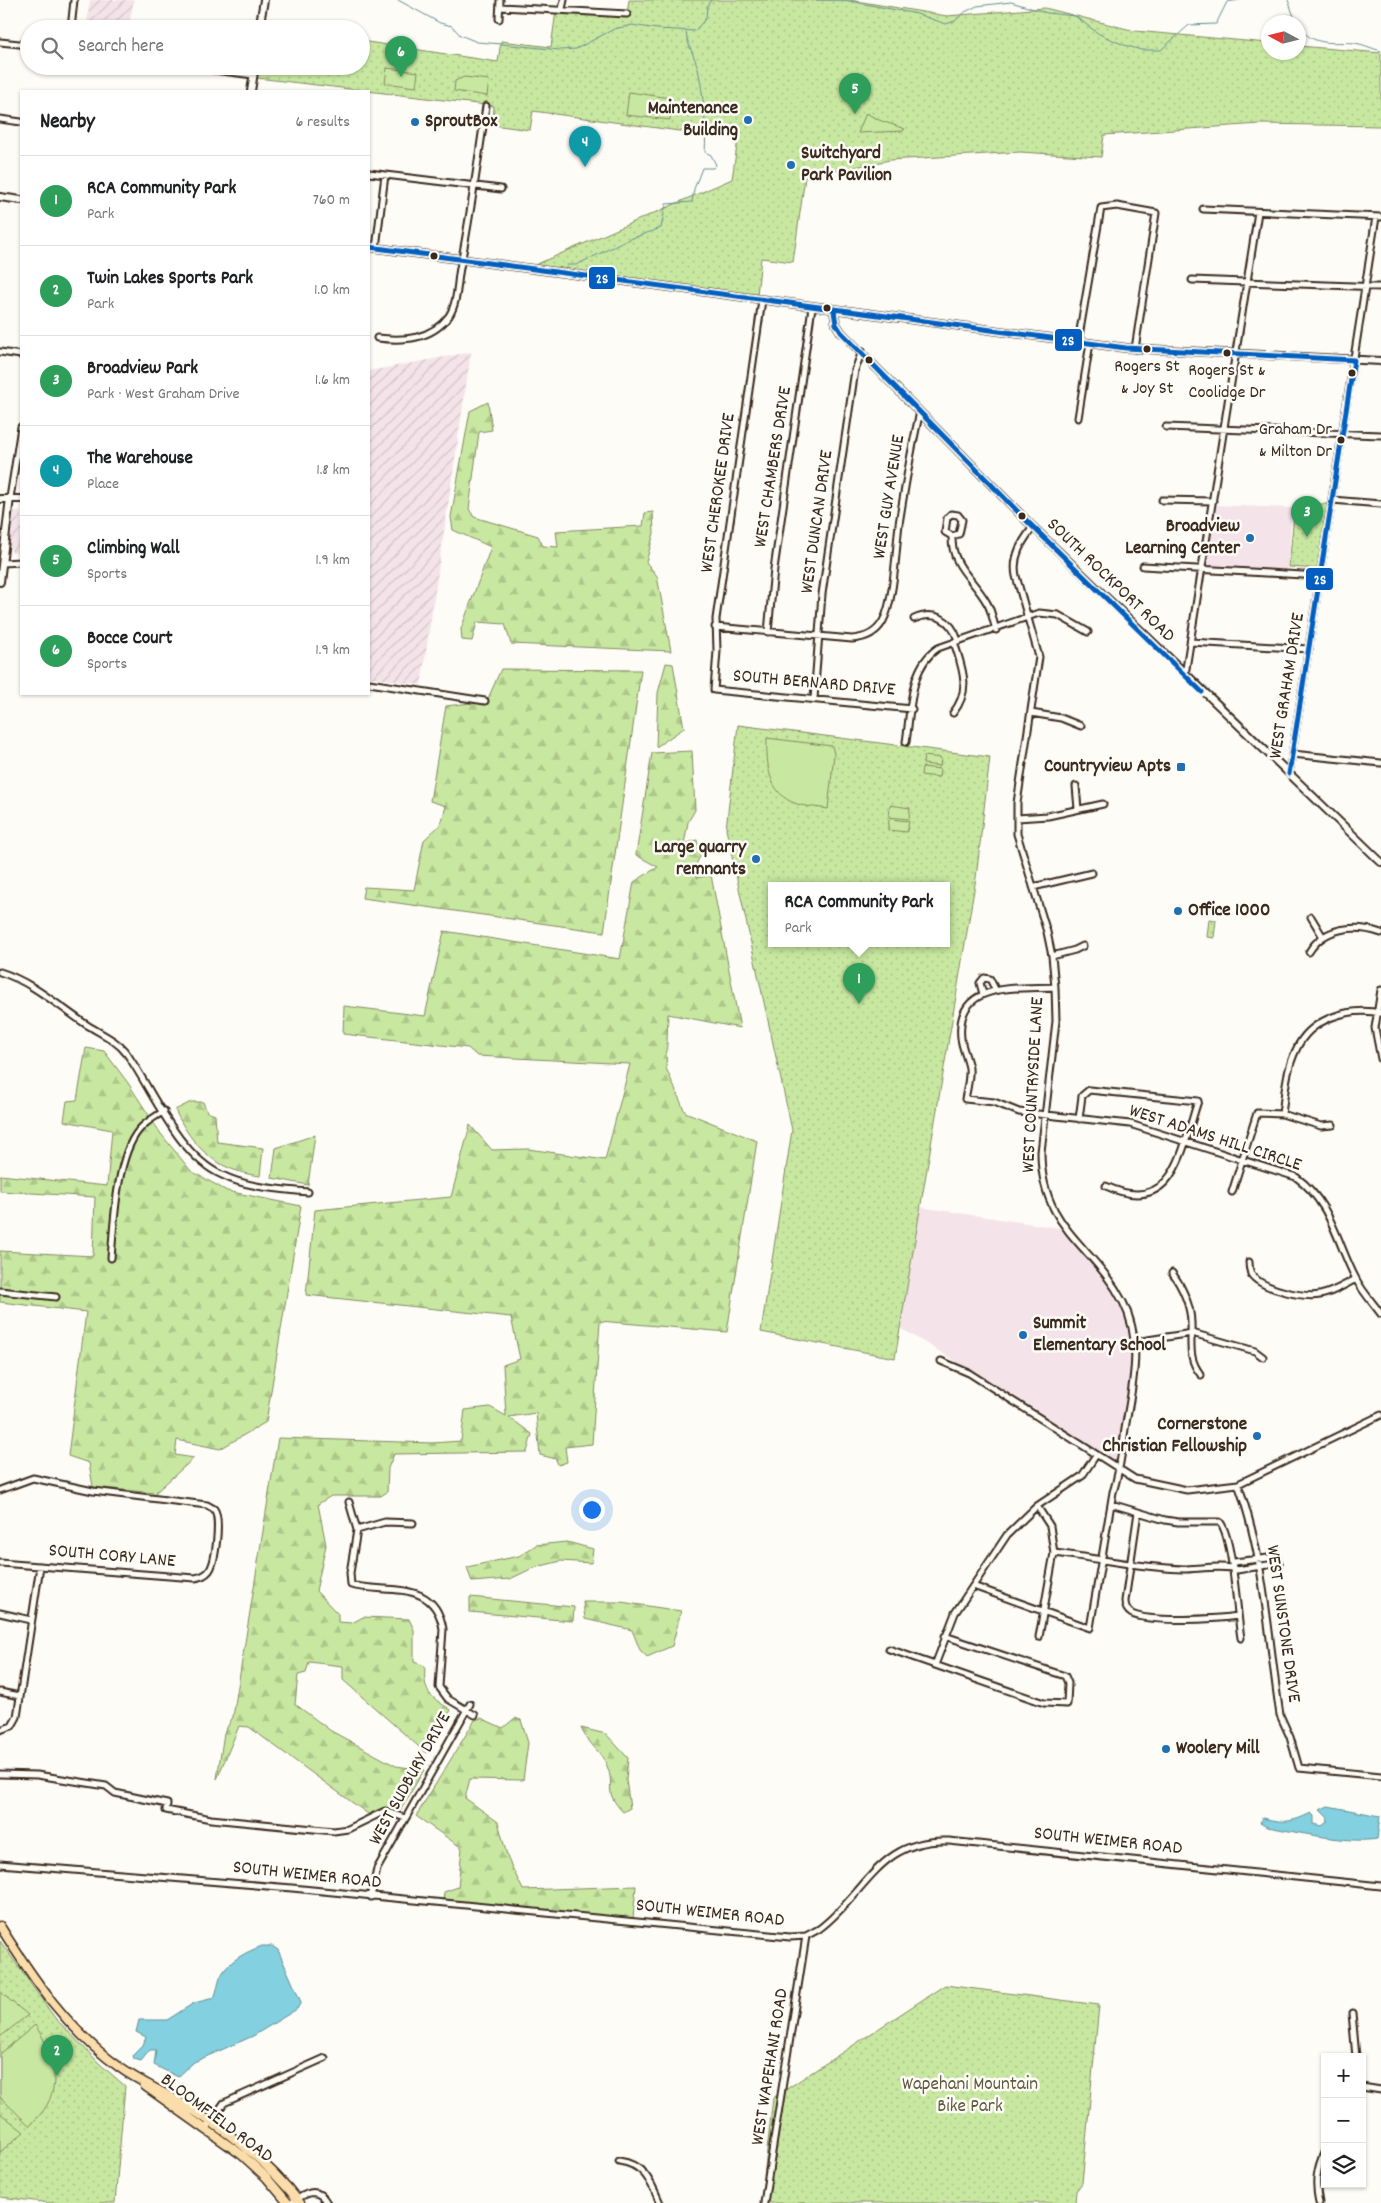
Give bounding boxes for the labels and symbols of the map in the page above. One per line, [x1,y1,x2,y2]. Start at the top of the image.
north arrow [1261,15,1306,60]
pin: 6 [385,36,417,77]
pin: 5 [839,73,871,114]
place label: Maintenance Building [648,96,738,145]
place label: SproutBox [425,109,498,136]
marker: Maintenance Building [742,114,754,126]
marker: SproutBox [409,116,421,128]
pin: 4 [569,126,601,167]
place label: Switchyard Park Pavilion [801,141,892,190]
marker: Switchyard Park Pavilion [785,159,797,171]
unlabelled marker [429,251,439,261]
line badge: 2S [588,266,616,290]
text: 2S [596,270,608,290]
unlabelled marker [822,303,832,313]
line badge: 2S [1054,328,1083,352]
text: 2S [1062,332,1074,352]
marker: Rogers St & Joy St [1142,344,1152,354]
marker: Rogers St & Coolidge Dr [1222,348,1232,358]
unlabelled marker [864,355,874,365]
place label: Rogers St & Joy St [1114,355,1180,402]
place label: Rogers St & Coolidge Dr [1188,359,1266,406]
unlabelled marker [1347,368,1357,378]
street label: WEST CHAMBERS DRIVE [748,384,800,550]
street label: WEST CHEROKEE DRIVE [694,411,744,575]
place label: Graham Dr & Milton Dr [1259,418,1332,465]
street label: WEST GUY AVENUE [867,433,913,561]
marker: Graham Dr & Milton Dr [1336,435,1346,445]
street label: WEST DUNCAN DRIVE [795,448,841,595]
pin: 3 [1291,496,1323,537]
unlabelled marker [1017,511,1027,521]
street label: SOUTH ROCKPORT ROAD [1040,512,1180,650]
place label: Broadview Learning Center [1125,514,1241,563]
marker: Broadview Learning Center [1244,532,1256,544]
line badge: 2S [1305,567,1334,591]
text: 2S [1314,571,1326,591]
street label: WEST GRAHAM DRIVE [1263,611,1313,761]
street label: SOUTH BERNARD DRIVE [732,663,897,705]
place label: Countryview Apts [1044,754,1171,781]
marker: Countryview Apts [1175,761,1187,773]
place label: Large quarry remnants [654,835,747,884]
marker: Large quarry remnants [750,853,762,865]
place label: Office 1000 [1188,898,1270,925]
marker: Office 1000 [1172,905,1184,917]
pin: 1 [843,963,875,1004]
street label: WEST COUNTRYSIDE LANE [1016,996,1052,1173]
street label: WEST ADAMS HILL CIRCLE [1125,1098,1305,1180]
place label: Summit Elementary School [1033,1311,1166,1360]
marker: Summit Elementary School [1017,1329,1029,1341]
place label: Cornerstone Christian Fellowship [1102,1412,1247,1461]
marker: Cornerstone Christian Fellowship [1251,1430,1263,1442]
your location [579,1497,605,1523]
street label: SOUTH CORY LANE [47,1538,177,1576]
street label: WEST SUNSTONE DRIVE [1258,1544,1306,1705]
street label: WEST SUDBURY DRIVE [363,1707,459,1851]
place label: Woolery Mill [1176,1736,1260,1763]
marker: Woolery Mill [1160,1743,1172,1755]
street label: SOUTH WEIMER ROAD [1032,1821,1184,1863]
street label: SOUTH WEIMER ROAD [231,1855,383,1897]
street label: SOUTH WEIMER ROAD [634,1893,786,1935]
street label: WEST WAPEHANI ROAD [745,1986,797,2147]
pin: 2 [41,2035,73,2076]
street label: BLOOMFIELD ROAD [154,2068,278,2171]
park label: Wapehani Mountain Bike Park [902,2072,1038,2121]

